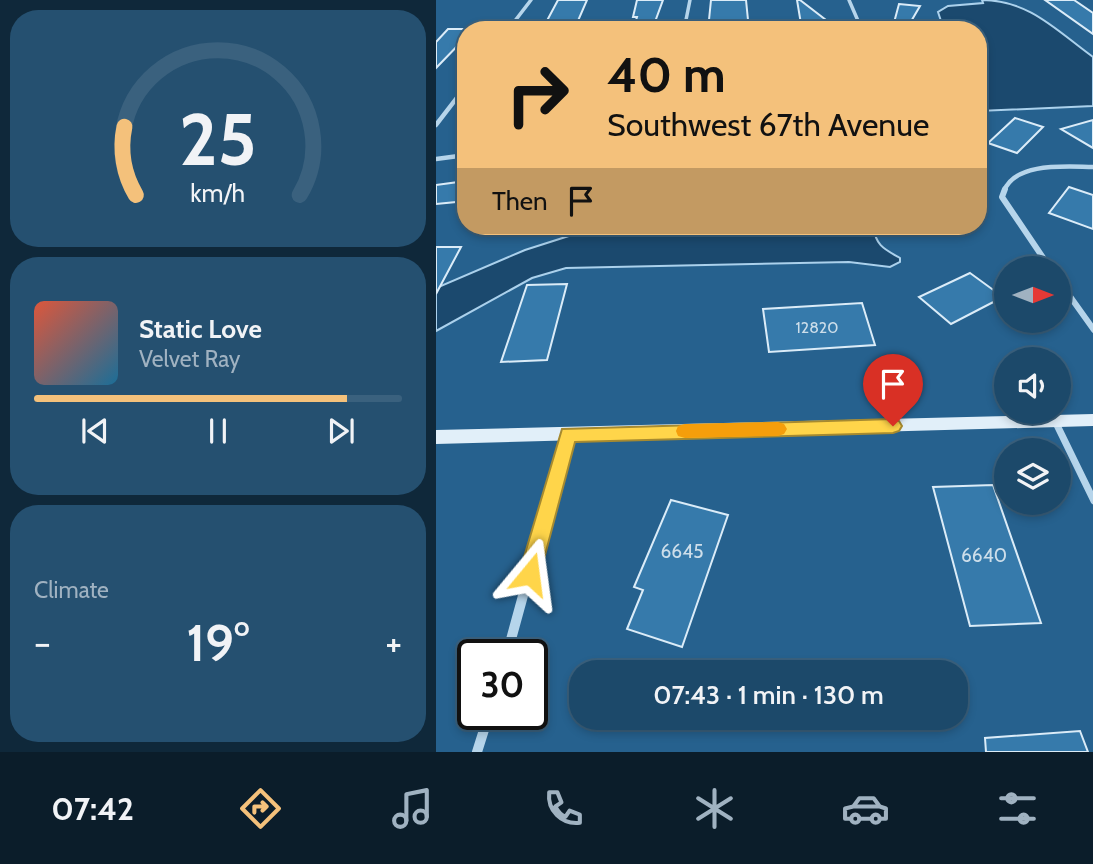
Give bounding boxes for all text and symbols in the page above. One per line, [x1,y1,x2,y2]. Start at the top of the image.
text: 40 m [607,45,726,104]
icon: right [492,49,583,140]
text: 25 [179,95,257,183]
text: Southwest 67th Avenue [607,105,929,144]
text: km/h [191,177,245,207]
icon: arrive [562,182,600,220]
text: Then [492,185,548,217]
north arrow [994,256,1071,332]
map controls [994,256,1071,515]
text: Static Love [139,313,262,345]
house number: 12820 [796,318,838,337]
text: Velvet Ray [139,345,240,373]
button: sound [994,347,1071,424]
pin [863,354,923,426]
icon: arrive [874,365,912,403]
icon: previous [76,412,114,450]
icon: pause [199,412,237,450]
icon: next [322,412,360,450]
button: layers [994,438,1071,515]
position arrow [493,537,567,611]
house number: 6645 [661,540,703,563]
house number: 6640 [961,544,1007,567]
text: Climate [34,576,109,604]
text: 19° [187,611,249,674]
text: − [34,619,51,666]
text: + [385,619,402,666]
speed limit sign: 30 [457,639,548,730]
text: 07:43 · 1 min · 130 m [653,679,884,711]
icon: directions [236,784,285,833]
icon: music [388,784,437,833]
icon: phone [539,784,588,833]
icon: climate [690,784,739,833]
icon: car [841,784,890,833]
icon: filters [993,784,1042,833]
text: 07:42 [51,789,134,828]

